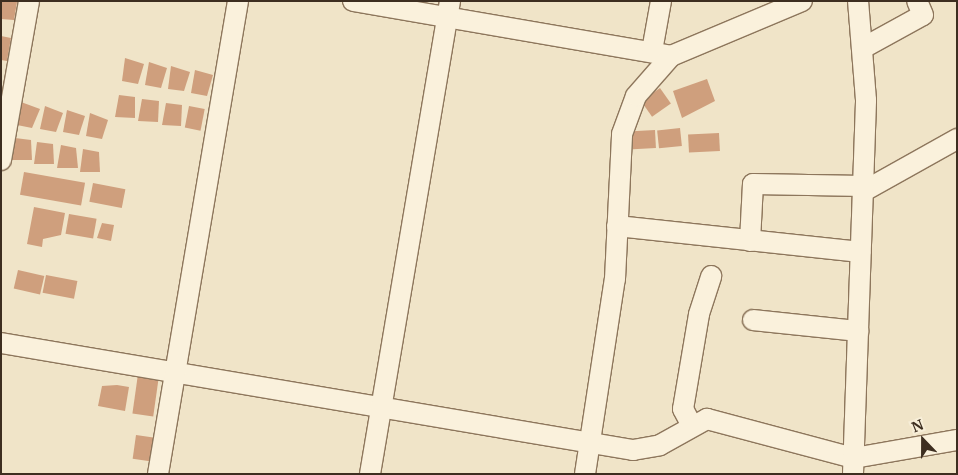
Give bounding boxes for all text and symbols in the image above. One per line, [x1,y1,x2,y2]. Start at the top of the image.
north arrow [898,415,948,465]
text: N [909,416,926,437]

